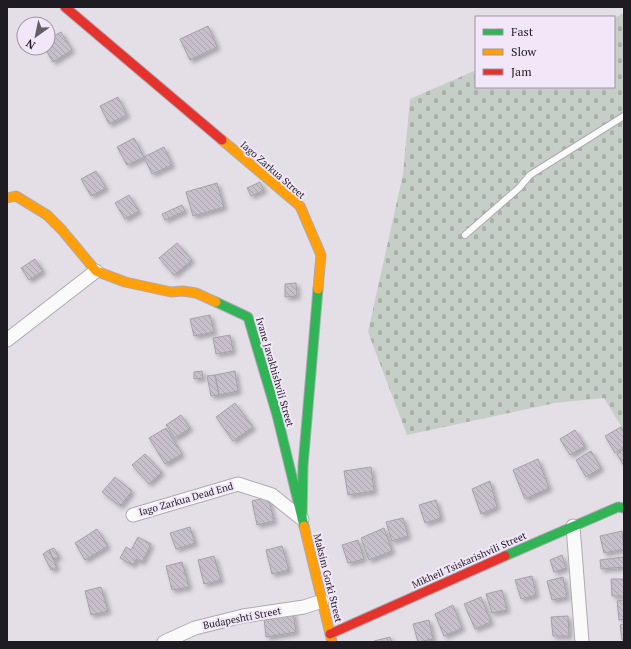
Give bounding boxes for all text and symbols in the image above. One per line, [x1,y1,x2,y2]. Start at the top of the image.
north arrow [16,16,56,56]
legend [475,16,615,88]
text: Fast [511,24,534,39]
text: N [23,36,38,53]
text: Slow [511,44,537,59]
text: Jam [511,64,532,79]
street label: Iago Zarkua Street [238,138,308,202]
street label: Ivane Javakhishvili Street [253,316,297,428]
street label: Iago Zarkua Dead End [137,479,235,519]
street label: Mikheil Tsiskarishvili Street [410,529,529,591]
street label: Maksim Gorki Street [311,532,345,624]
street label: Budapeshti Street [202,604,282,632]

